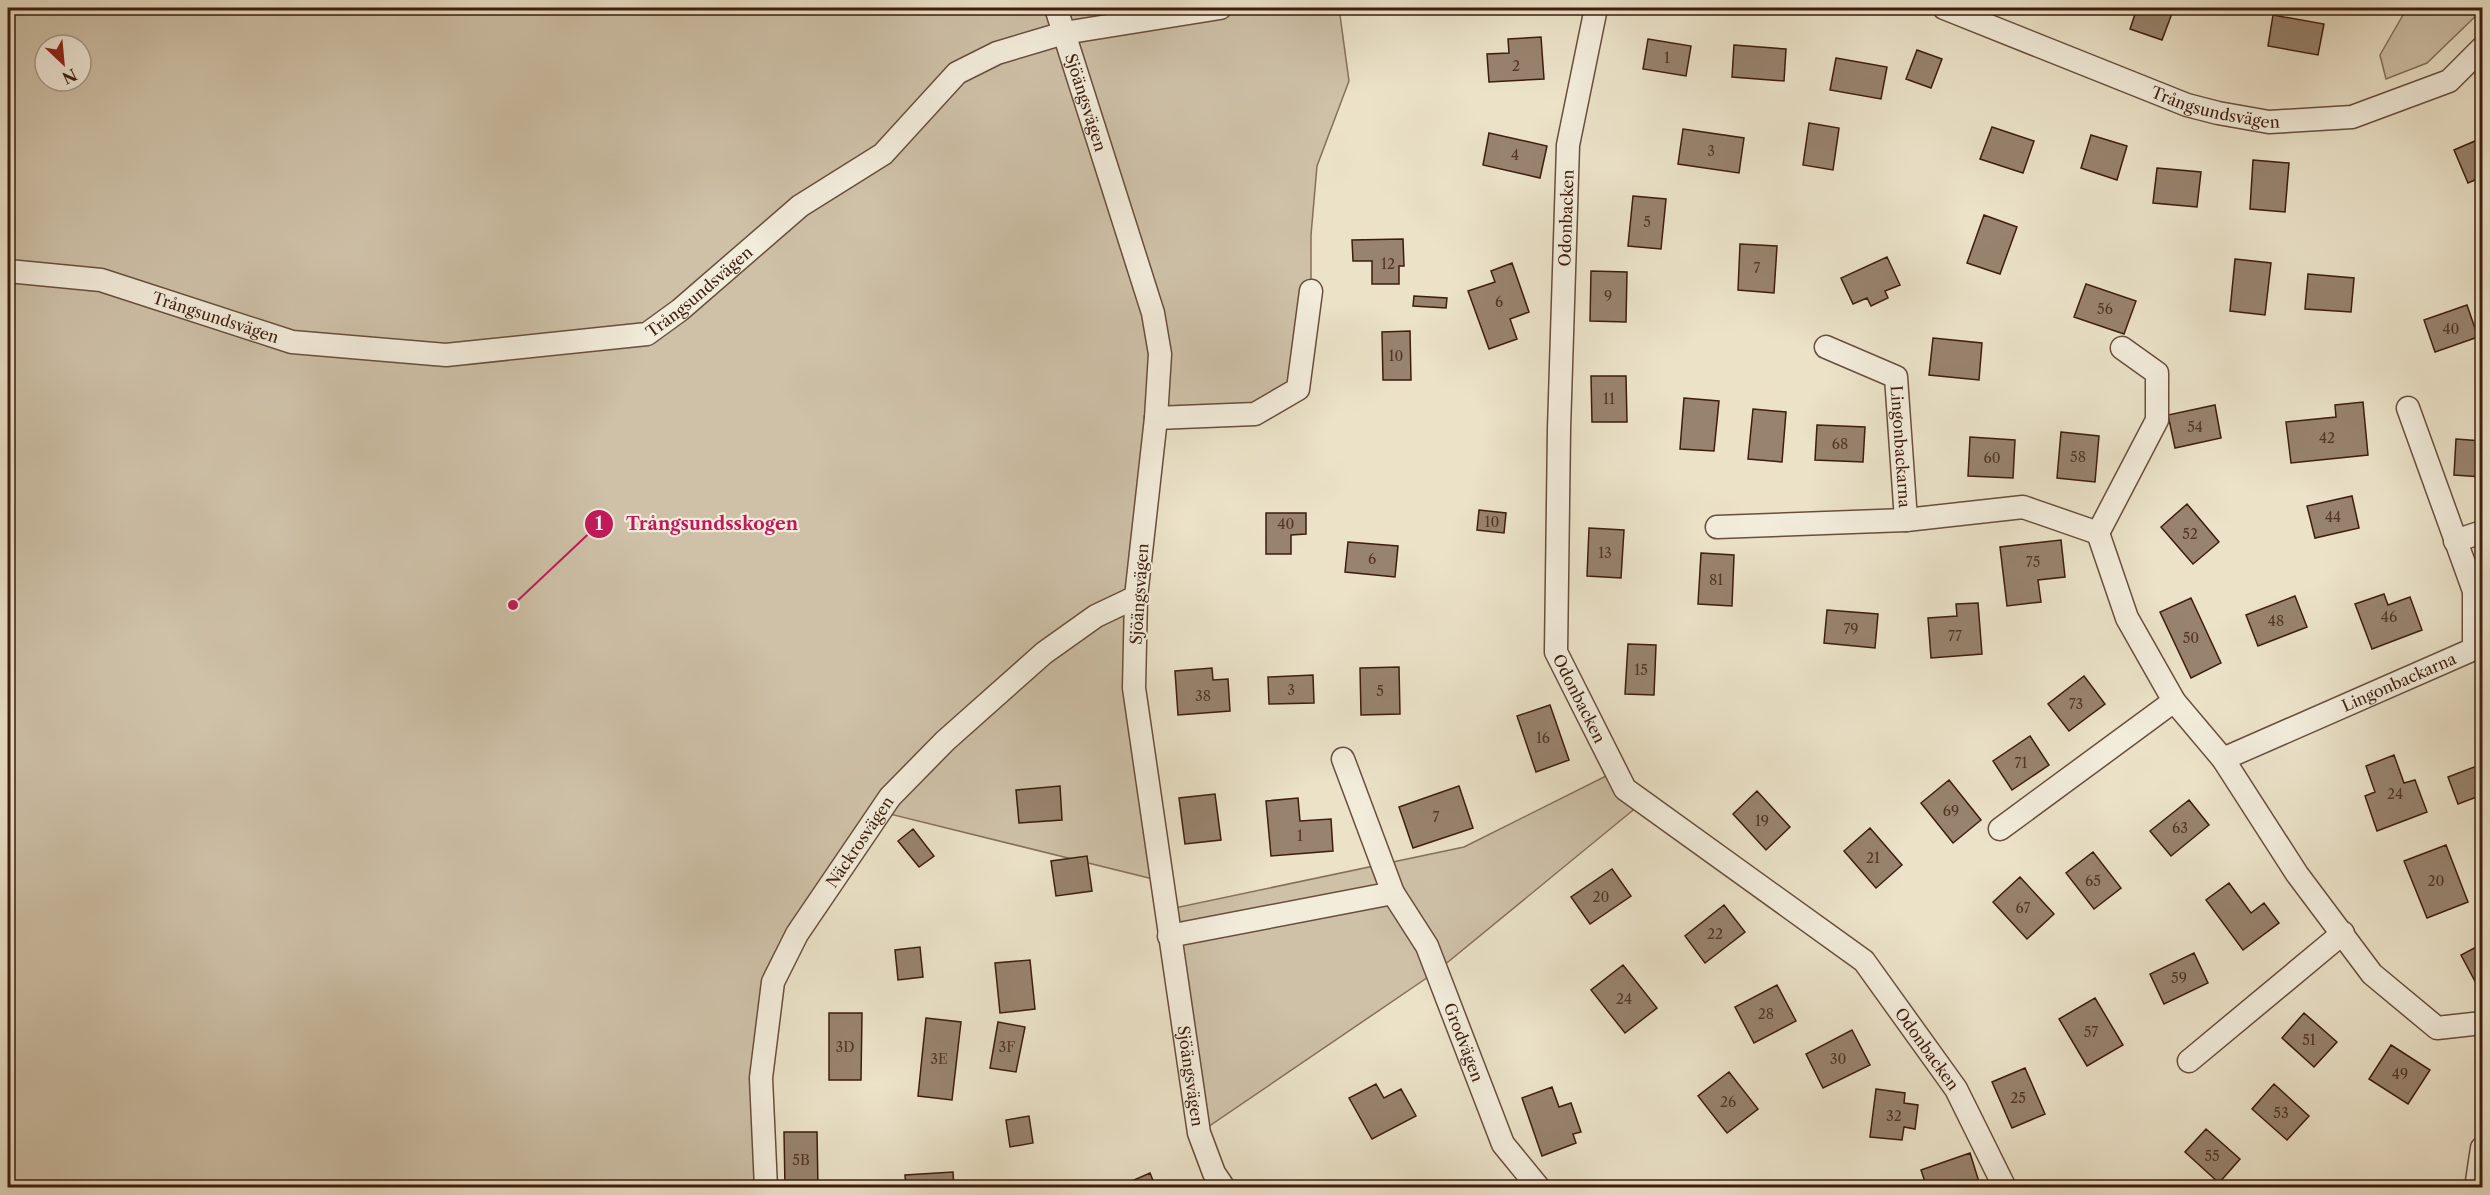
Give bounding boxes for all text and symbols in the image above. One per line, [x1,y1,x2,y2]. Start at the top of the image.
north arrow [33,33,93,93]
house number: 1 [1664,49,1670,67]
street label: Sjöängsvägen [1061,51,1111,154]
house number: 2 [1512,57,1520,75]
text: N [59,64,80,89]
street label: Trångsundsvägen [2148,82,2280,132]
house number: 3 [1707,142,1715,160]
house number: 4 [1511,146,1519,164]
street label: Odonbacken [1554,169,1578,267]
house number: 5 [1643,213,1651,231]
street label: Trångsundsvägen [642,242,756,341]
house number: 12 [1381,255,1395,273]
house number: 7 [1754,259,1761,277]
street label: Trångsundsvägen [150,287,282,347]
house number: 9 [1604,287,1612,305]
house number: 6 [1495,293,1503,311]
house number: 56 [2097,300,2113,318]
house number: 40 [2443,320,2460,338]
house number: 10 [1389,347,1403,365]
street label: Lingonbackarna [1887,385,1915,509]
house number: 11 [1603,390,1615,408]
house number: 54 [2187,418,2203,436]
house number: 42 [2319,429,2335,447]
house number: 68 [1832,435,1848,453]
house number: 58 [2070,448,2086,466]
house number: 60 [1983,449,2001,467]
callout: Trångsundsskogen [584,506,810,542]
house number: 44 [2325,508,2341,526]
text: 1 [595,513,603,535]
text: Trångsundsskogen [626,513,799,535]
house number: 10 [1485,513,1499,531]
house number: 40 [1278,515,1295,533]
house number: 52 [2182,525,2198,543]
street label: Sjöängsvägen [1125,543,1153,645]
house number: 13 [1598,544,1612,562]
house number: 6 [1368,550,1376,568]
house number: 75 [2026,553,2040,571]
house number: 81 [1709,571,1723,589]
house number: 46 [2381,608,2397,626]
house number: 48 [2268,612,2284,630]
house number: 79 [1843,620,1859,638]
house number: 77 [1948,627,1962,645]
house number: 50 [2183,629,2199,647]
street label: Lingonbackarna [2339,648,2460,716]
street label: Odonbacken [1549,651,1610,746]
house number: 15 [1634,661,1648,679]
house number: 3 [1287,681,1295,699]
house number: 5 [1376,682,1384,700]
house number: 38 [1195,687,1211,705]
house number: 73 [2069,695,2083,713]
house number: 16 [1536,729,1550,747]
house number: 71 [2015,754,2027,772]
house number: 24 [2387,785,2403,803]
street label: Näckrosvägen [822,792,898,891]
house number: 69 [1943,802,1959,820]
house number: 7 [1433,808,1440,826]
house number: 19 [1755,812,1769,830]
house number: 63 [2172,819,2188,837]
house number: 1 [1297,827,1303,845]
house number: 21 [1866,849,1880,867]
house number: 65 [2085,872,2101,890]
house number: 20 [2428,872,2445,890]
house number: 20 [1593,888,1610,906]
house number: 67 [2016,899,2031,917]
house number: 22 [1707,925,1723,943]
house number: 59 [2171,969,2187,987]
house number: 24 [1616,990,1632,1008]
street label: Grodvägen [1440,1000,1488,1084]
street label: Odonbacken [1891,1004,1964,1094]
house number: 28 [1758,1005,1774,1023]
house number: 57 [2084,1023,2098,1041]
street label: Sjöängsvägen [1173,1024,1208,1128]
house number: 51 [2302,1031,2316,1049]
house number: 3D [835,1038,855,1056]
house number: 3F [999,1038,1015,1056]
house number: 3E [930,1050,948,1068]
house number: 30 [1830,1050,1846,1068]
house number: 49 [2392,1065,2408,1083]
house number: 25 [2010,1089,2026,1107]
house number: 26 [1720,1093,1736,1111]
house number: 53 [2273,1104,2289,1122]
house number: 32 [1886,1107,1902,1125]
house number: 55 [2204,1147,2220,1165]
house number: 5B [792,1151,810,1169]

